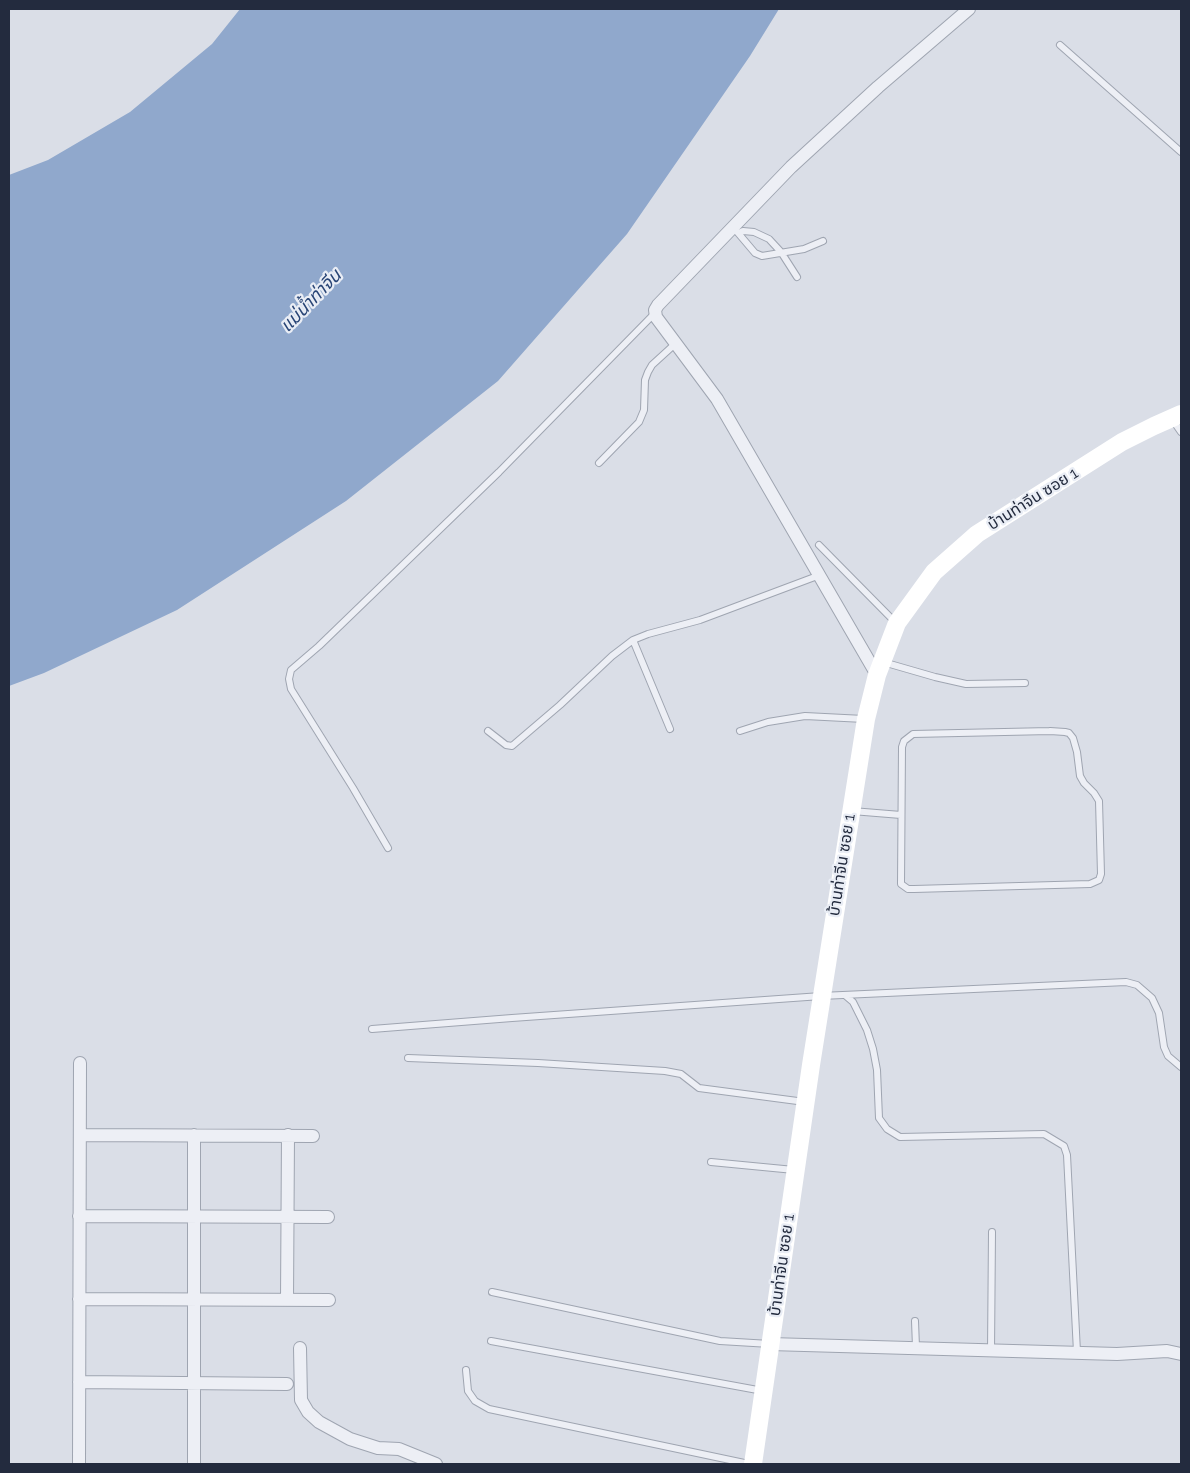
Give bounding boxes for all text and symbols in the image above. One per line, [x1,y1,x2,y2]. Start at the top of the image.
water label: แม่น้ำท่าจีน [276,265,346,337]
street label: บ้านท่าจีน ซอย 1 [984,464,1082,534]
street label: บ้านท่าจีน ซอย 1 [824,813,860,917]
street label: บ้านท่าจีน ซอย 1 [765,1213,799,1317]

